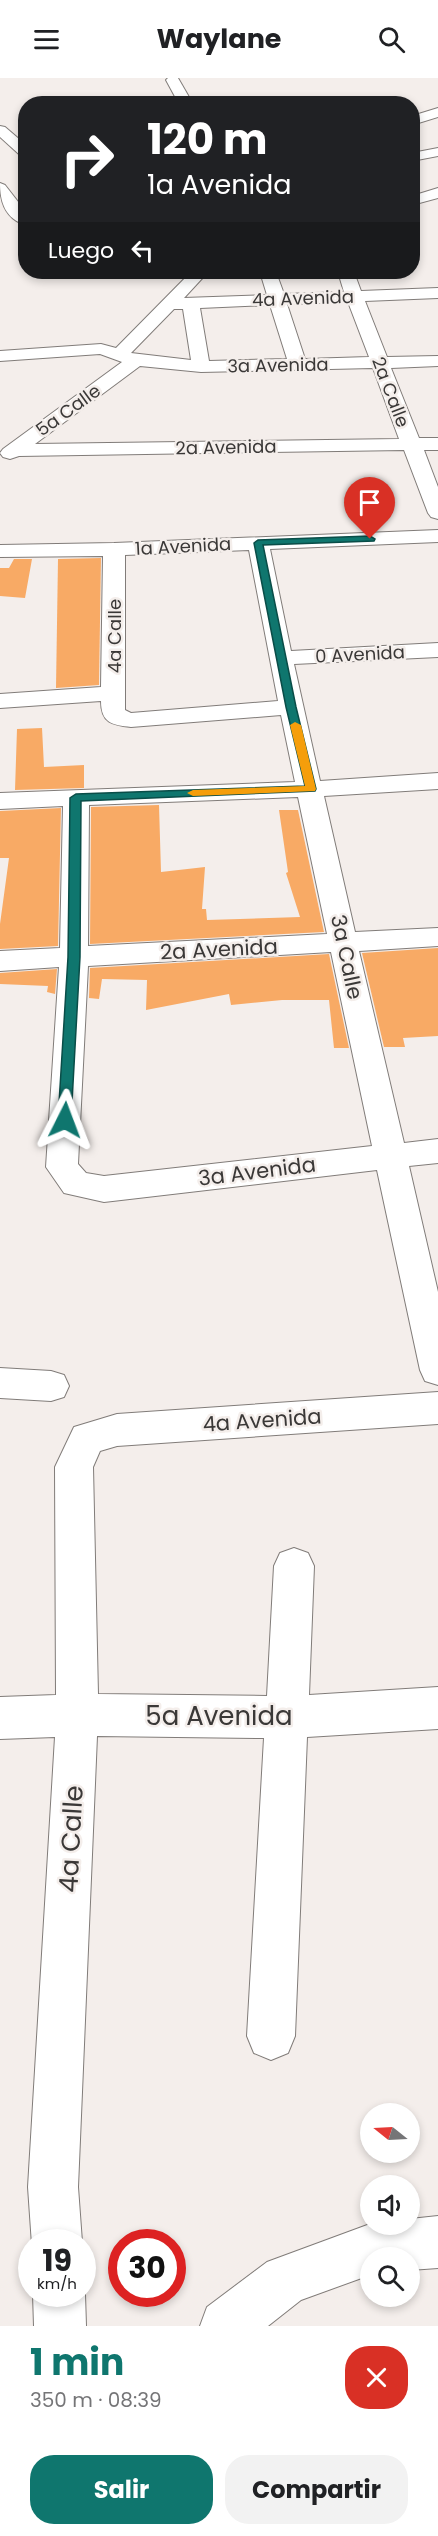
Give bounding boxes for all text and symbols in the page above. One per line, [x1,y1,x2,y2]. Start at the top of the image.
text: Waylane [157,20,281,57]
icon: menu [30,23,63,56]
icon: search [375,23,408,56]
text: 120 m [147,110,268,169]
icon: right [48,120,126,198]
text: 1a Avenida [147,166,292,203]
icon: left [126,234,159,267]
text: Luego [48,235,114,266]
street label: 4a Avenida [252,284,354,312]
street label: 3a Avenida [227,352,329,378]
street label: 2a Calle [366,353,416,431]
street label: 5a Calle [31,378,105,442]
street label: 2a Avenida [175,434,277,460]
pin [344,477,395,539]
icon: arrive [353,486,386,519]
street label: 1a Avenida [134,531,232,561]
street label: 4a Calle [102,599,127,673]
street label: 0 Avenida [315,639,405,669]
street label: 3a Calle [324,912,370,1002]
street label: 2a Avenida [159,931,279,967]
position arrow [33,1088,97,1152]
street label: 3a Avenida [197,1149,317,1193]
street label: 4a Avenida [202,1401,322,1439]
street label: 5a Avenida [145,1698,293,1734]
street label: 4a Calle [50,1784,92,1894]
north arrow [360,2103,420,2163]
map controls [360,2103,420,2307]
button: sound [360,2175,420,2235]
speed limit sign: 30 [108,2229,186,2307]
text: 19 [42,2239,72,2282]
button: search [360,2247,420,2307]
text: km/h [37,2273,77,2294]
text: 1 min [30,2337,124,2388]
button: close [345,2346,408,2409]
text: 350 m · 08:39 [30,2386,162,2414]
button: Salir [30,2455,213,2524]
button: Compartir [225,2455,408,2524]

